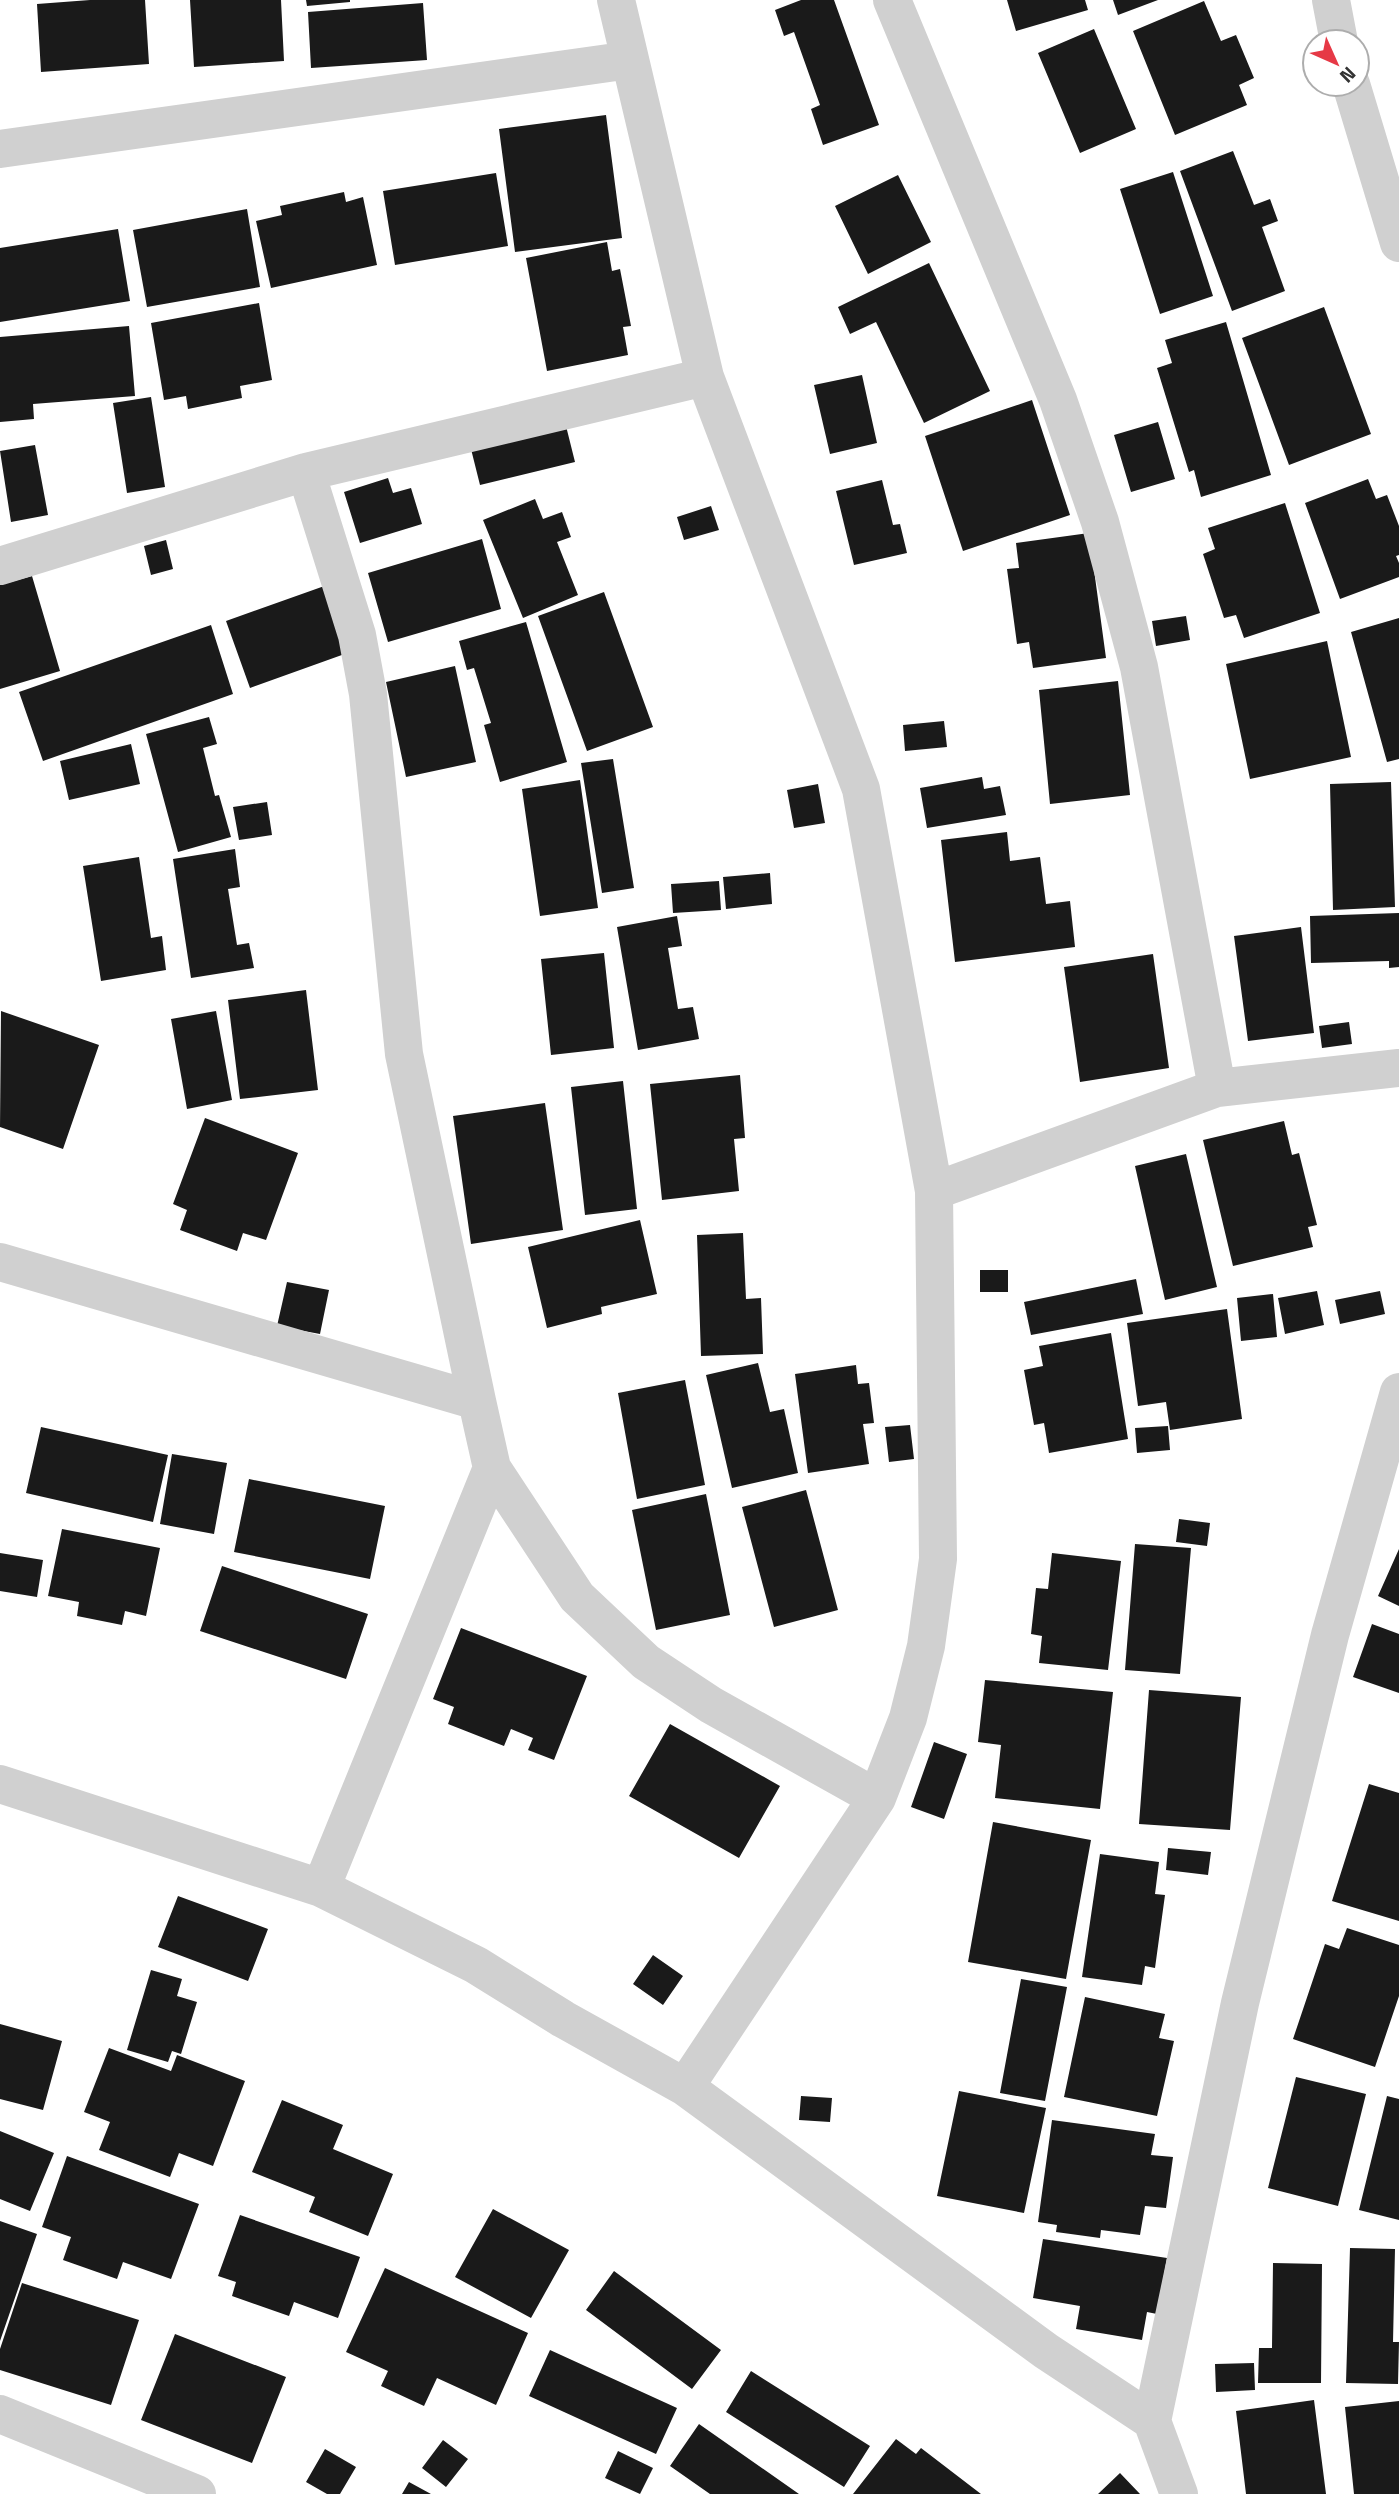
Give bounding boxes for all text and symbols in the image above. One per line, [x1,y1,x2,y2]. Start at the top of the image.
north arrow [1301,28,1371,98]
text: N [1333,60,1363,90]

